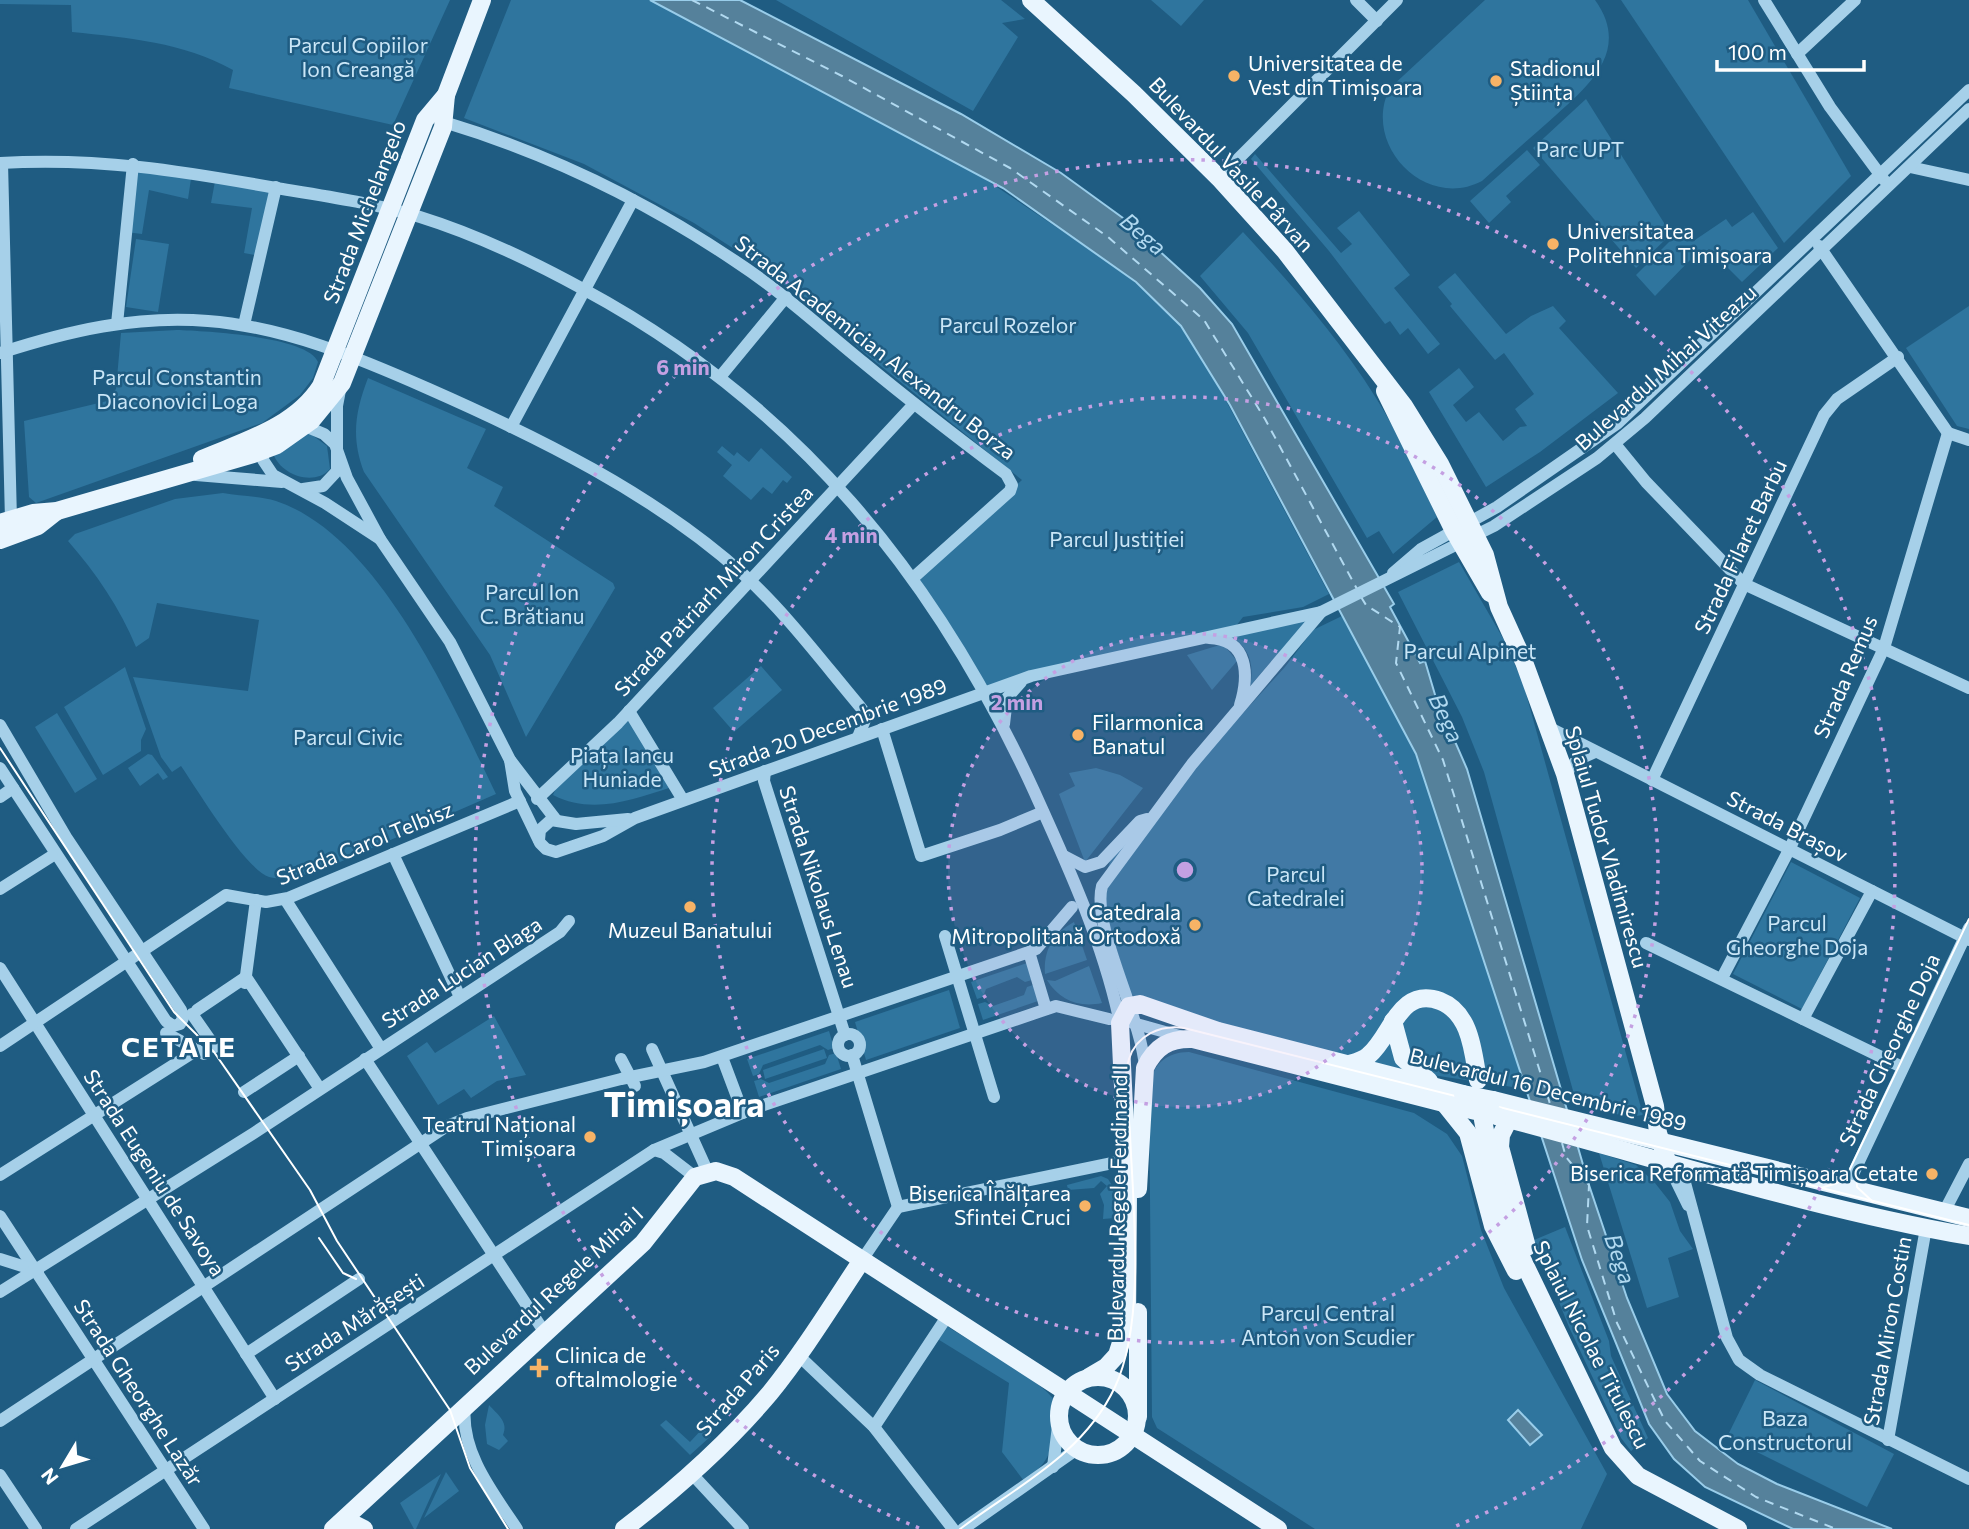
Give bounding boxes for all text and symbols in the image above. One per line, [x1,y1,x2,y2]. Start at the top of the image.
scale bar [1717,28,1864,72]
park label: Parcul Copiilor Ion Creangă [288,32,428,81]
text: 100 m [1728,39,1787,64]
place label: Universitatea de Vest din Timișoara [1248,50,1423,101]
place label: Stadionul Știința [1510,55,1601,106]
marker: Universitatea de Vest din Timișoara [1226,68,1242,84]
street label: Bulevardul Vasile Pârvan [1145,71,1320,257]
marker: Stadionul Știința [1488,73,1504,89]
street label: Strada Michelangelo [317,116,410,307]
park label: Parc UPT [1536,136,1624,161]
water label: Bega [1115,206,1172,260]
place label: Universitatea Politehnica Timișoara [1567,218,1772,269]
street label: Strada Academician Alexandru Borza [731,229,1021,464]
marker: Universitatea Politehnica Timișoara [1545,236,1561,252]
street label: Bulevardul Mihai Viteazu [1569,279,1761,455]
park label: Parcul Rozelor [939,312,1077,337]
text: 6 min [656,354,710,379]
park label: Parcul Constantin Diaconovici Loga [92,364,262,413]
street label: Strada Filaret Barbu [1688,455,1791,637]
street label: Strada Patriarh Miron Cristea [609,479,817,701]
text: 4 min [824,522,878,547]
park label: Parcul Justiției [1049,526,1185,553]
park label: Parcul Ion C. Brătianu [480,579,584,628]
street label: Strada Remus [1808,611,1882,742]
park label: Parcul Alpinet [1404,638,1536,663]
street label: Strada 20 Decembrie 1989 [705,672,950,781]
water label: Bega [1423,688,1470,747]
text: 2 min [991,689,1043,714]
place label: Filarmonica Banatul [1092,709,1204,758]
street label: Splaiul Tudor Vladimirescu [1561,723,1654,971]
park label: Parcul Civic [293,724,403,749]
marker: Filarmonica Banatul [1070,727,1086,743]
park label: Piața Iancu Huniade [570,742,674,791]
street label: Strada Nikolaus Lenau [775,782,864,991]
street label: Strada Brașov [1722,785,1852,869]
street label: Strada Carol Telbisz [272,796,456,889]
centre of rings [1173,858,1197,882]
park label: Parcul Catedralei [1247,861,1345,910]
marker: Muzeul Banatului [682,899,698,915]
place label: Catedrala Mitropolitană Ortodoxă [951,899,1181,948]
park label: Parcul Gheorghe Doja [1726,910,1868,959]
street label: Strada Lucian Blaga [377,911,546,1033]
place label: Muzeul Banatului [608,917,772,942]
marker: Catedrala Mitropolitană Ortodoxă [1187,917,1203,933]
street label: Strada Gheorghe Doja [1833,949,1944,1150]
district label: CETATE [121,1029,237,1063]
street label: Bulevardul 16 Decembrie 1989 [1407,1042,1690,1135]
street label: Strada Eugeniu de Savoya [79,1064,231,1280]
street label: Bulevardul Regele Ferdinand I [1102,1064,1131,1341]
district label: Timișoara [604,1081,764,1127]
place label: Teatrul Național Timișoara [422,1111,576,1162]
marker: Teatrul Național Timișoara [582,1129,598,1145]
place label: Biserica Reformată Timișoara Cetate [1570,1160,1918,1187]
marker: Biserica Reformată Timișoara Cetate [1924,1166,1940,1182]
place label: Biserica Înălțarea Sfintei Cruci [908,1180,1071,1229]
marker: Biserica Înălțarea Sfintei Cruci [1077,1198,1093,1214]
street label: Bulevardul Regele Mihai I [458,1201,647,1379]
water label: Bega [1599,1230,1643,1287]
street label: Strada Miron Costin [1858,1234,1915,1427]
street label: Splaiul Nicolae Titulescu [1529,1236,1656,1453]
street label: Strada Mărășești [280,1267,430,1378]
street label: Strada Gheorghe Lazăr [69,1294,209,1490]
park label: Parcul Central Anton von Scudier [1241,1300,1415,1349]
street label: Strada Paris [690,1338,784,1440]
place label: Clinica de oftalmologie [555,1342,677,1391]
marker: Clinica de oftalmologie [529,1358,549,1378]
park label: Baza Constructorul [1718,1405,1852,1454]
north arrow [28,1431,98,1501]
text: N [36,1464,63,1489]

